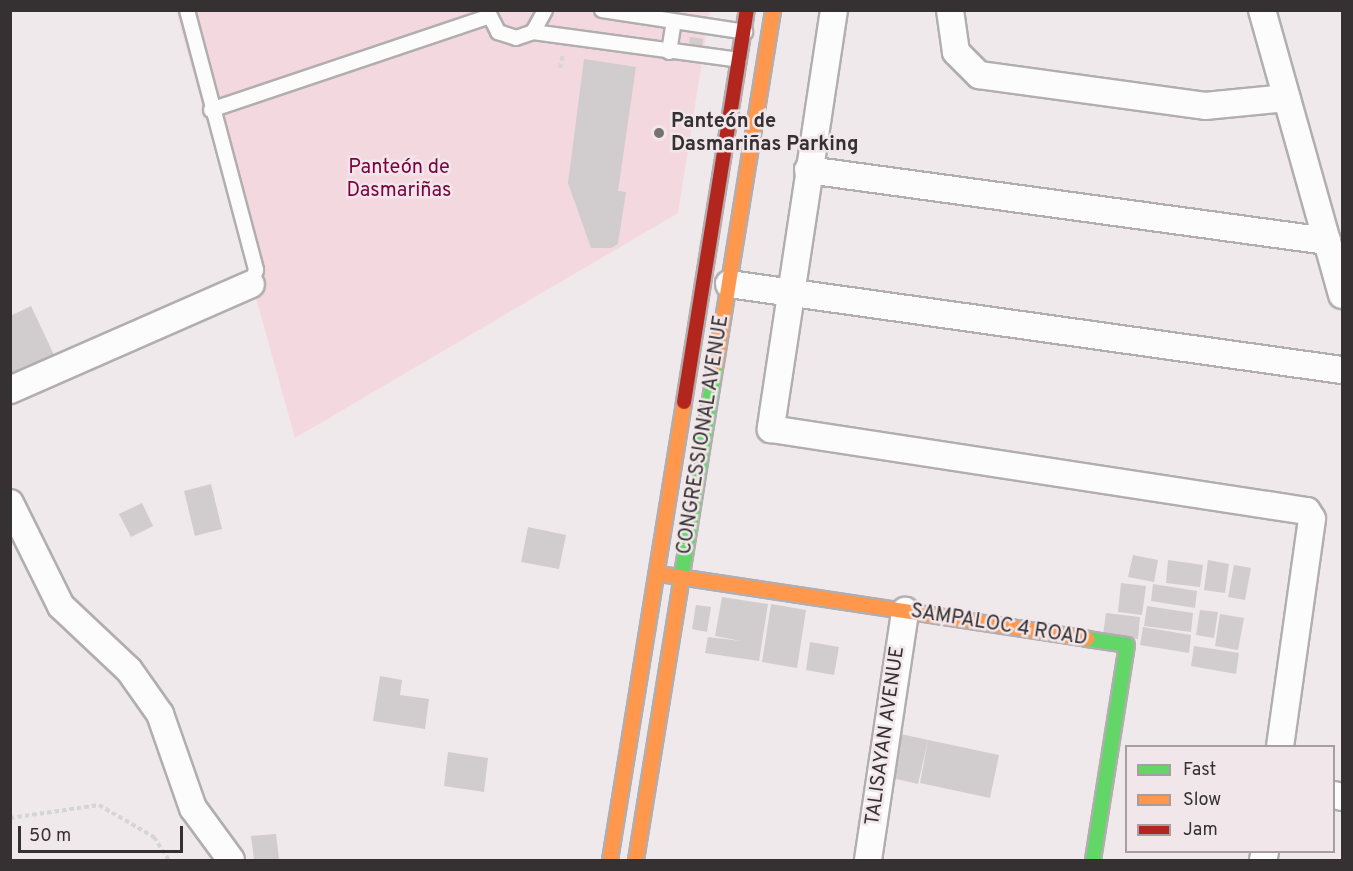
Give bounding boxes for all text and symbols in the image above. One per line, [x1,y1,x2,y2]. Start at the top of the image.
place label: Panteón de Dasmariñas Parking [671,110,858,157]
marker: Panteón de Dasmariñas Parking [652,126,666,140]
park label: Panteón de Dasmariñas [347,157,451,204]
street label: CONGRESSIONAL AVENUE [673,313,735,557]
street label: SAMPALOC 4 ROAD [909,600,1089,652]
street label: TALISAYAN AVENUE [861,644,911,828]
legend [1125,745,1335,853]
text: Fast [1183,759,1216,782]
text: Slow [1183,789,1221,812]
scale bar [21,814,186,852]
text: Jam [1183,819,1218,842]
text: 50 m [29,825,71,848]

